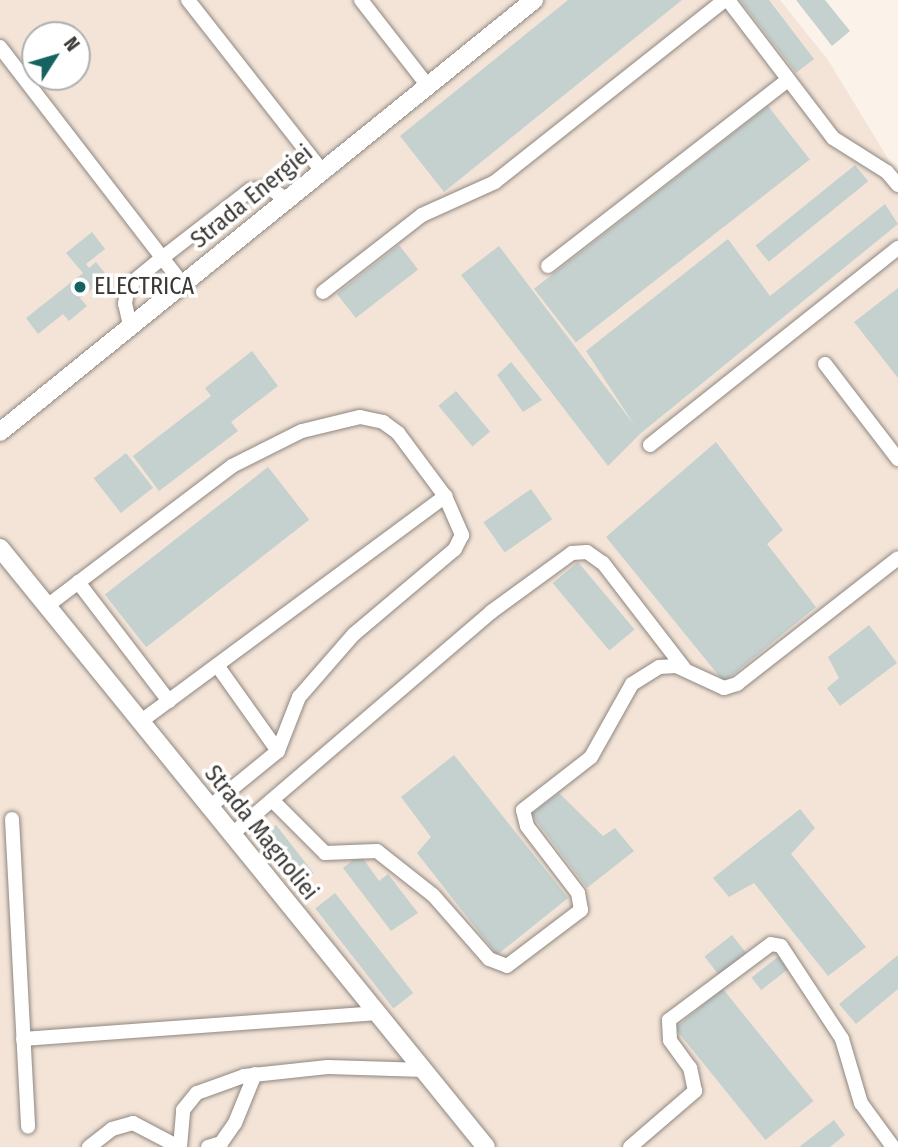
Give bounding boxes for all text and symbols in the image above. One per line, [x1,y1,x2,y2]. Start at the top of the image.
north arrow [21,21,91,91]
text: N [59,33,84,56]
street label: Strada Energiei [185,139,319,255]
place label: ELECTRICA [94,273,194,301]
marker: ELECTRICA [72,279,88,295]
street label: Strada Magnoliei [198,760,324,906]

